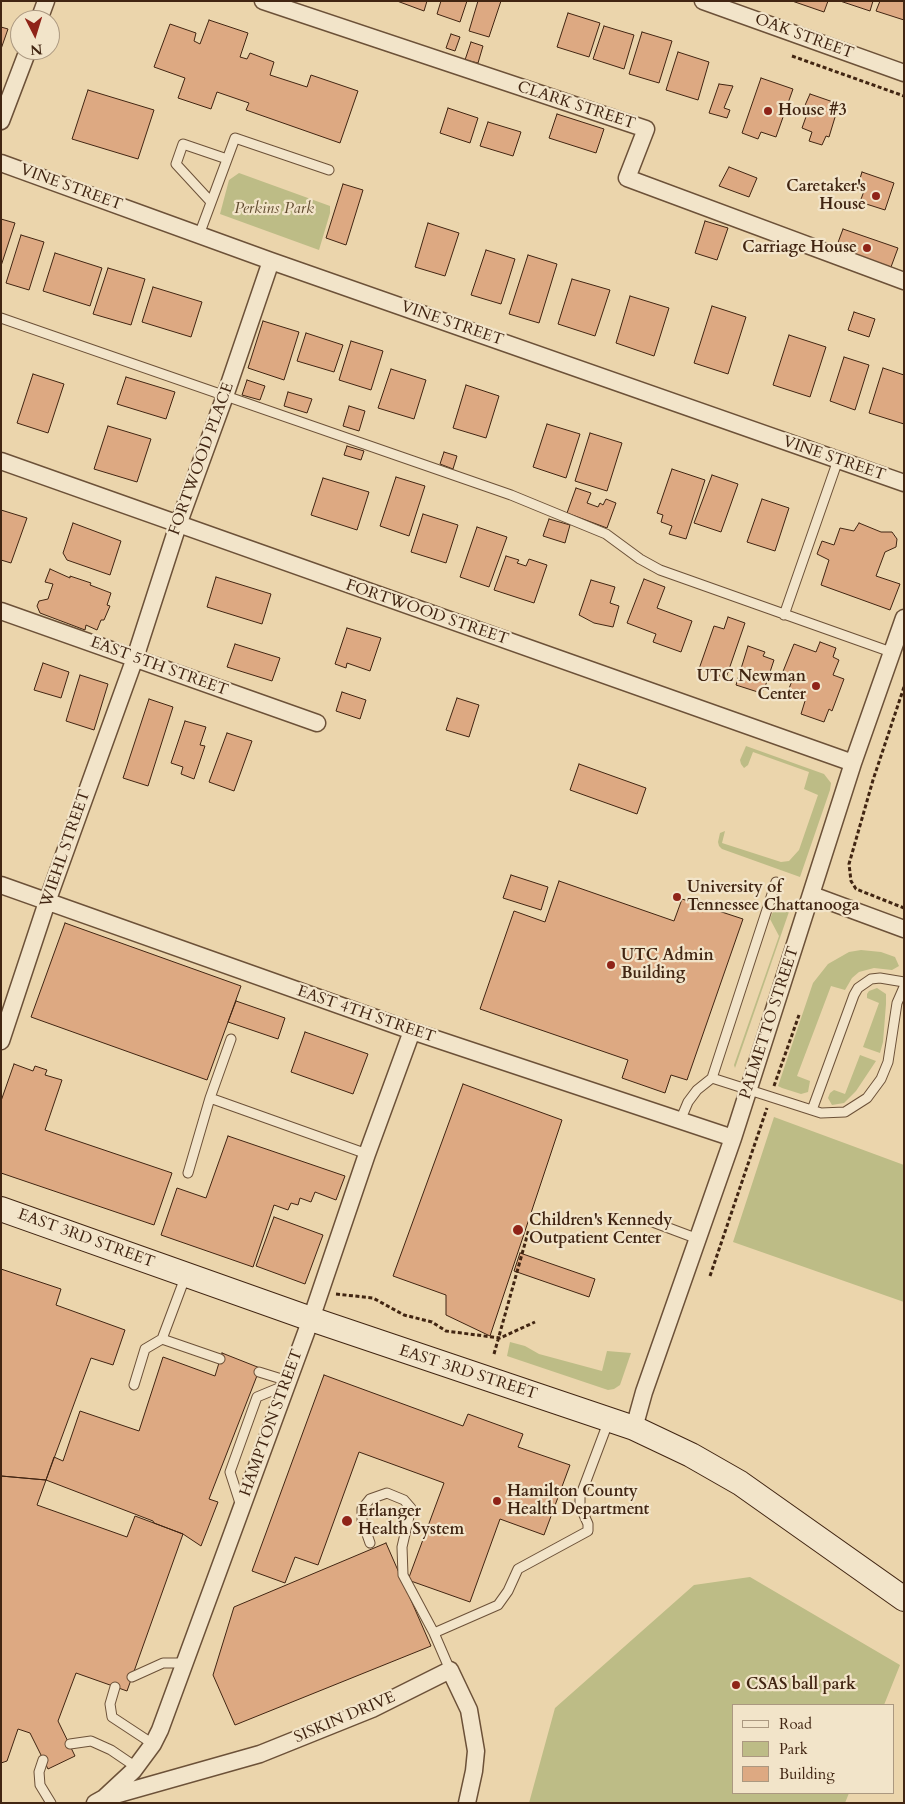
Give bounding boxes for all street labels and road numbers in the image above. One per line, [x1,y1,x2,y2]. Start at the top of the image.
street label: OAK STREET [752,10,856,64]
street label: CLARK STREET [515,78,637,134]
street label: VINE STREET [17,161,125,215]
street label: VINE STREET [398,297,506,351]
street label: FORTWOOD PLACE [165,380,239,538]
street label: VINE STREET [780,432,888,486]
street label: FORTWOOD STREET [343,576,511,650]
street label: EAST 5TH STREET [87,633,231,701]
street label: WIEHL STREET [37,788,95,910]
street label: PALMETTO STREET [736,944,804,1102]
street label: EAST 4TH STREET [294,982,438,1048]
street label: EAST 3RD STREET [15,1205,157,1273]
street label: EAST 3RD STREET [396,1342,540,1404]
street label: HAMPTON STREET [236,1347,308,1499]
street label: SISKIN DRIVE [292,1688,398,1748]

